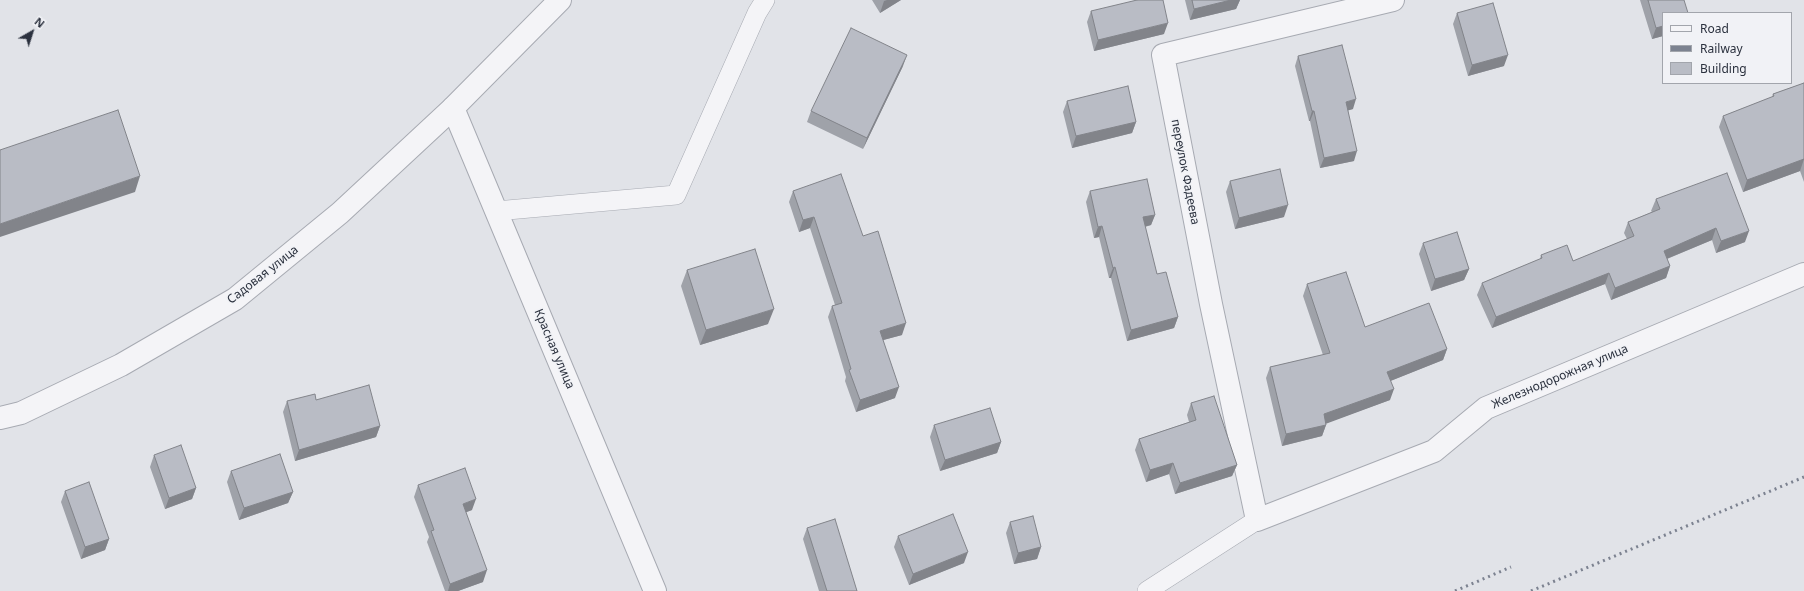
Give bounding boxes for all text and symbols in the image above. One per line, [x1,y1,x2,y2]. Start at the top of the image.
north arrow [12,12,52,52]
legend [1662,12,1792,84]
text: N [32,14,48,31]
text: Road [1700,20,1729,37]
text: Railway [1700,40,1743,57]
text: Building [1700,60,1747,77]
street label: переулок Фадеева [1168,118,1202,226]
street label: Садовая улица [225,243,301,307]
street label: Красная улица [531,307,577,391]
street label: Железнодорожная улица [1490,342,1630,412]

